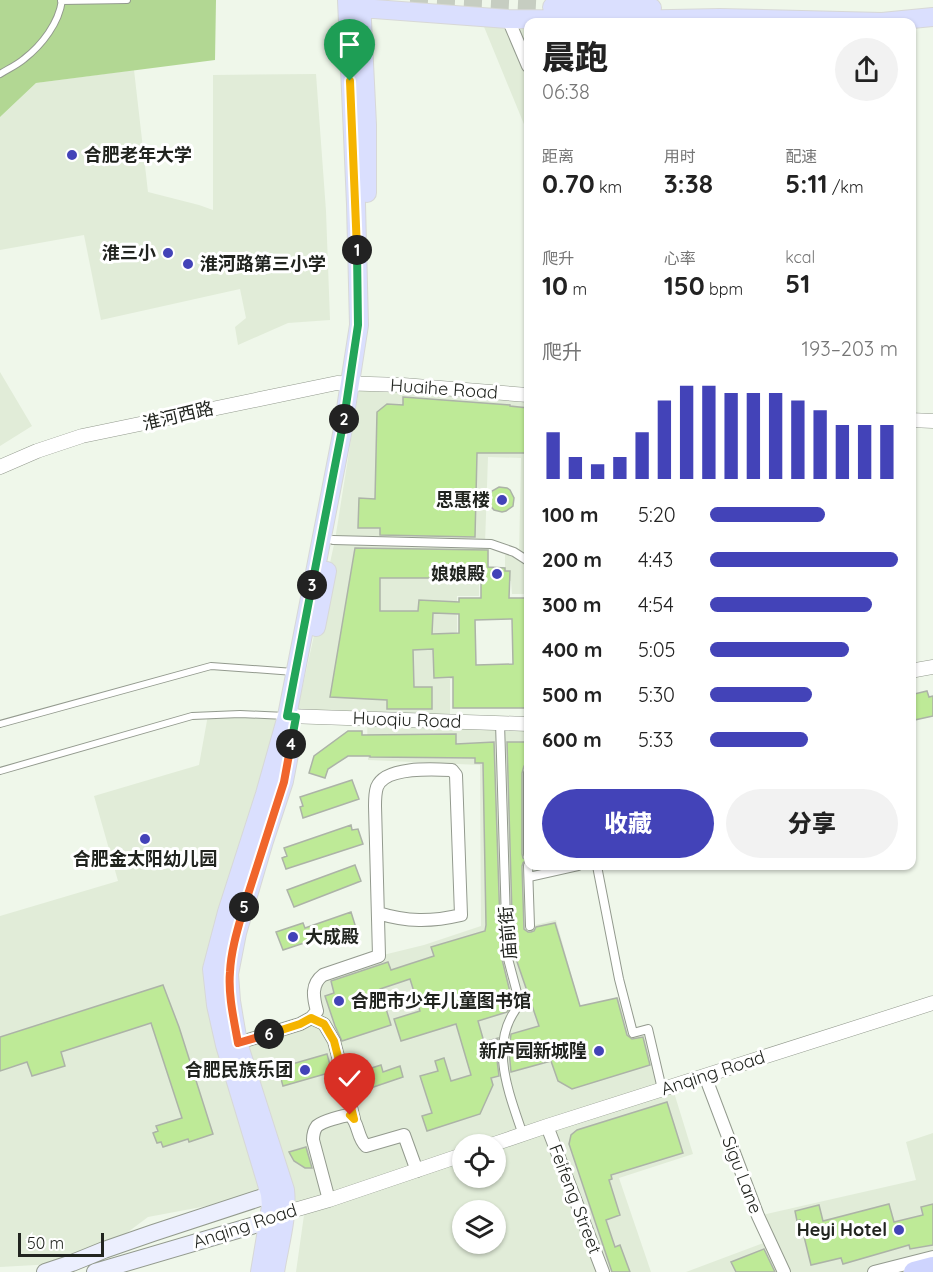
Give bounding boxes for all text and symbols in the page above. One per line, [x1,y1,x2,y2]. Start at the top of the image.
pin [324,19,375,81]
icon: arrive [333,28,366,61]
text: 晨跑 [542,36,608,77]
button: share [835,38,898,101]
text: 06:38 [542,79,590,104]
place label: 合肥老年大学 [84,143,192,166]
text: 距离 [542,146,574,166]
text: 用时 [664,146,696,166]
text: 配速 [785,146,817,166]
marker: 合肥老年大学 [65,148,79,162]
text: 0.70 [542,167,595,200]
text: 3:38 [664,167,713,200]
text: 5:11 [785,167,828,200]
text: km [595,177,622,197]
text: /km [828,177,864,197]
pin: 1 [342,235,372,265]
text: 1 [354,240,360,260]
place label: 淮三小 [102,241,156,264]
marker: 淮三小 [161,246,175,260]
text: kcal [785,247,815,267]
text: 爬升 [542,248,574,268]
text: 心率 [664,248,696,268]
place label: 淮河路第三小学 [200,252,326,275]
marker: 淮河路第三小学 [181,257,195,271]
text: 51 [785,267,810,300]
text: 10 [542,269,568,302]
text: 150 [664,269,705,302]
text: m [568,279,587,299]
text: bpm [705,279,743,299]
text: 193–203 m [802,336,898,361]
text: 爬升 [542,339,582,364]
street label: Huaihe Road [389,373,499,404]
street label: 淮河西路 [140,396,216,435]
pin: 2 [329,404,359,434]
text: 2 [339,409,349,429]
place label: 思惠楼 [436,488,490,511]
marker: 思惠楼 [495,493,509,507]
text: 100 m [542,502,598,527]
text: 5:20 [638,502,676,527]
text: 200 m [542,547,602,572]
text: 4:43 [638,547,673,572]
place label: 娘娘殿 [431,562,485,585]
marker: 娘娘殿 [490,567,504,581]
pin: 3 [297,570,327,600]
text: 3 [308,575,316,595]
text: 300 m [542,592,601,617]
text: 4:54 [638,592,674,617]
text: 400 m [542,637,602,662]
text: 5:05 [638,637,675,662]
text: 500 m [542,682,602,707]
text: 5:30 [638,682,675,707]
street label: Huoqiu Road [352,706,462,733]
text: 600 m [542,727,602,752]
text: 5:33 [638,727,674,752]
pin: 4 [276,729,306,759]
text: 4 [286,734,296,754]
button: 收藏 [542,789,714,858]
button: 分享 [726,789,898,858]
marker: 合肥金太阳幼儿园 [138,832,152,846]
place label: 合肥金太阳幼儿园 [73,847,217,870]
pin: 5 [229,892,259,922]
text: 5 [239,897,249,917]
street label: 庙前街 [494,905,521,961]
place label: 大成殿 [305,925,359,948]
marker: 大成殿 [286,930,300,944]
place label: 合肥市少年儿童图书馆 [351,989,531,1012]
marker: 合肥市少年儿童图书馆 [332,994,346,1008]
pin: 6 [254,1019,284,1049]
text: 6 [265,1024,273,1044]
place label: 新庐园新城隍 [479,1039,587,1062]
marker: 新庐园新城隍 [592,1044,606,1058]
street label: Anqing Road [658,1045,768,1100]
pin [324,1053,375,1115]
place label: 合肥民族乐团 [185,1058,293,1081]
icon: check [333,1062,366,1095]
marker: 合肥民族乐团 [298,1063,312,1077]
street label: Sigu Lane [717,1133,768,1217]
map controls [452,1134,506,1254]
button: locate [452,1134,506,1188]
street label: Feifeng Street [544,1141,607,1257]
street label: Anqing Road [190,1198,300,1253]
button: layers [452,1200,506,1254]
place label: Heyi Hotel [797,1218,887,1241]
marker: Heyi Hotel [892,1223,906,1237]
scale bar [18,1230,104,1258]
text: 50 m [27,1233,64,1253]

